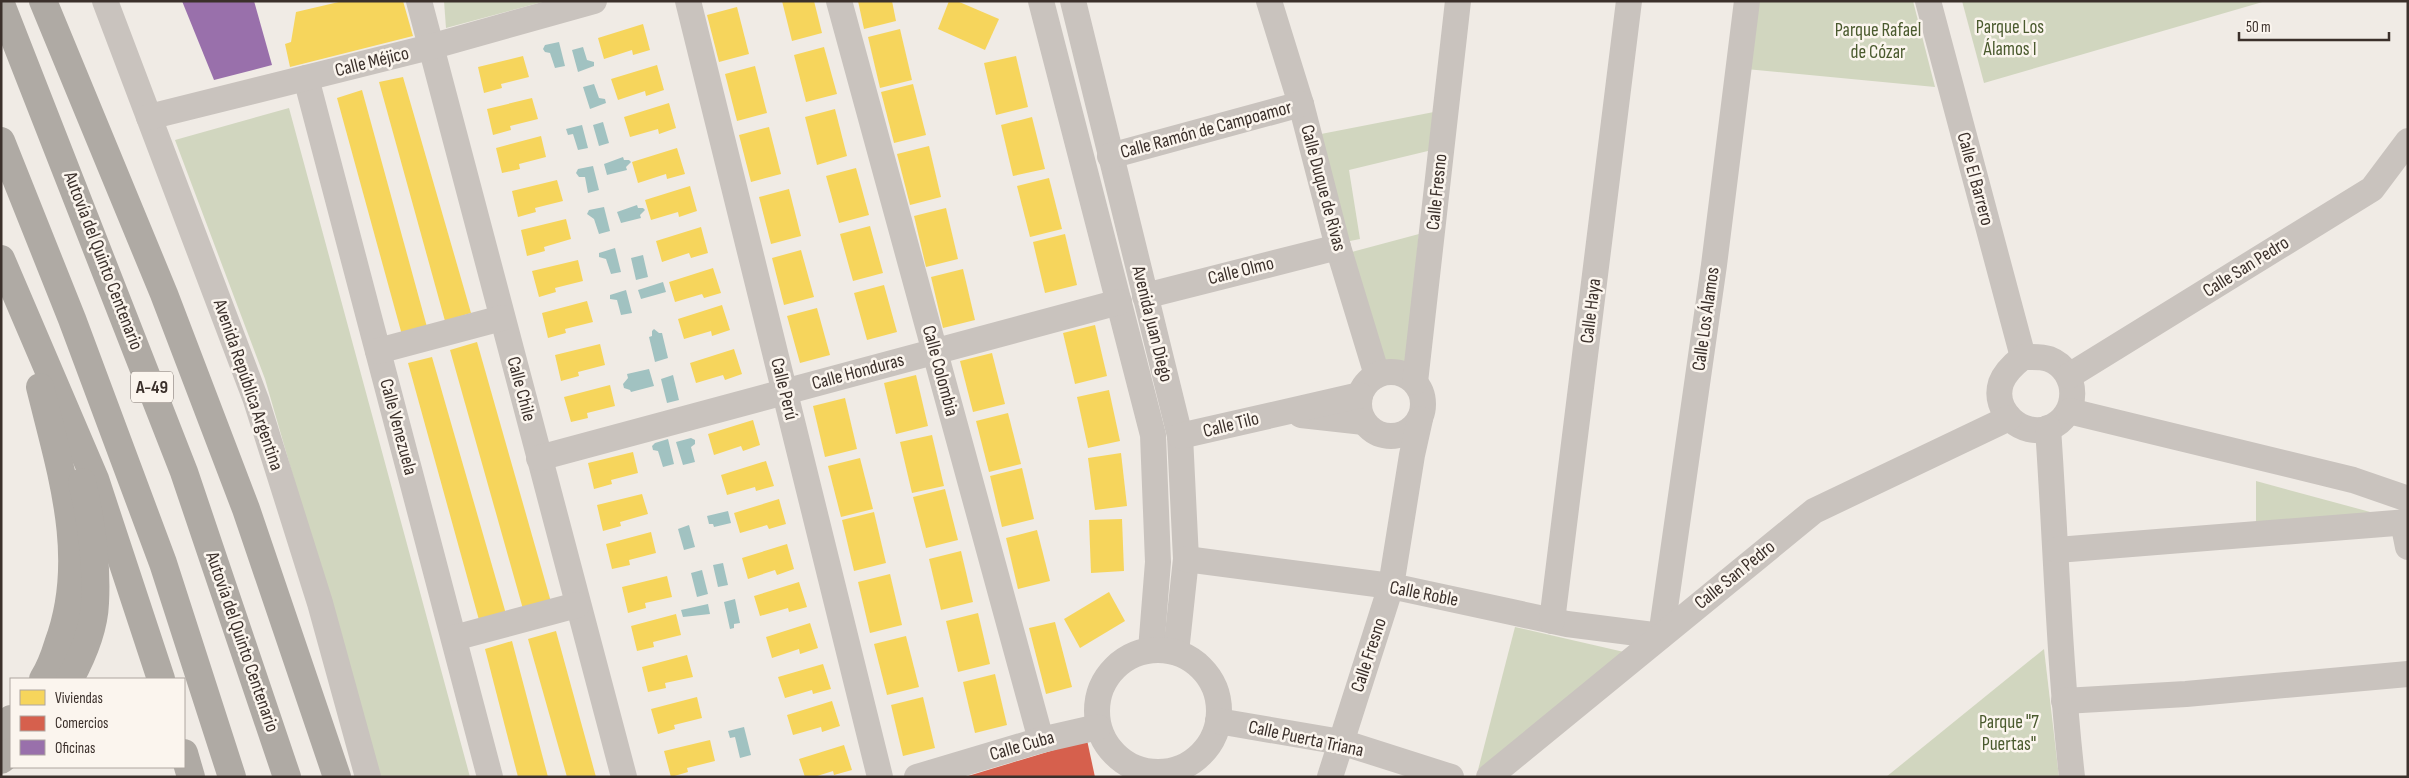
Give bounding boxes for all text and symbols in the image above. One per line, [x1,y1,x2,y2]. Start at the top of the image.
scale bar [2239,10,2389,42]
park label: Parque Los Álamos I [1976,16,2044,61]
text: 50 m [2246,18,2271,37]
park label: Parque Rafael de Cózar [1835,19,1921,64]
street label: Calle Méjico [333,42,411,82]
street label: Calle Ramón de Campoamor [1118,96,1295,164]
street label: Calle Duque de Rivas [1295,122,1351,254]
street label: Calle El Barrero [1952,130,1998,228]
street label: Calle Fresno [1422,153,1452,231]
street label: Autovía del Quinto Centenario [58,168,148,353]
street label: Calle San Pedro [2199,232,2293,302]
street label: Calle Olmo [1206,252,1276,290]
street label: Avenida Juan Diego [1126,263,1178,384]
street label: Calle Los Álamos [1687,265,1725,372]
street label: Calle Haya [1576,277,1606,345]
street label: Avenida República Argentina [208,296,288,474]
street label: Calle Colombia [917,323,963,419]
street label: Calle Honduras [809,349,907,395]
street label: Calle Chile [501,354,541,424]
street label: Calle Perú [765,356,803,422]
road number: A-49 [131,372,173,402]
street label: Calle Venezuela [374,376,422,478]
street label: Calle Tilo [1201,407,1261,443]
street label: Calle San Pedro [1690,535,1780,615]
street label: Autovía del Quinto Centenario [200,548,284,735]
street label: Calle Roble [1388,576,1460,612]
street label: Calle Fresno [1346,615,1392,695]
legend [10,678,185,768]
text: Viviendas [55,689,103,708]
park label: Parque "7 Puertas" [1979,711,2039,756]
text: Comercios [55,714,109,733]
street label: Calle Puerta Triana [1246,716,1366,762]
street label: Calle Cuba [987,726,1057,766]
text: Oficinas [55,739,95,758]

